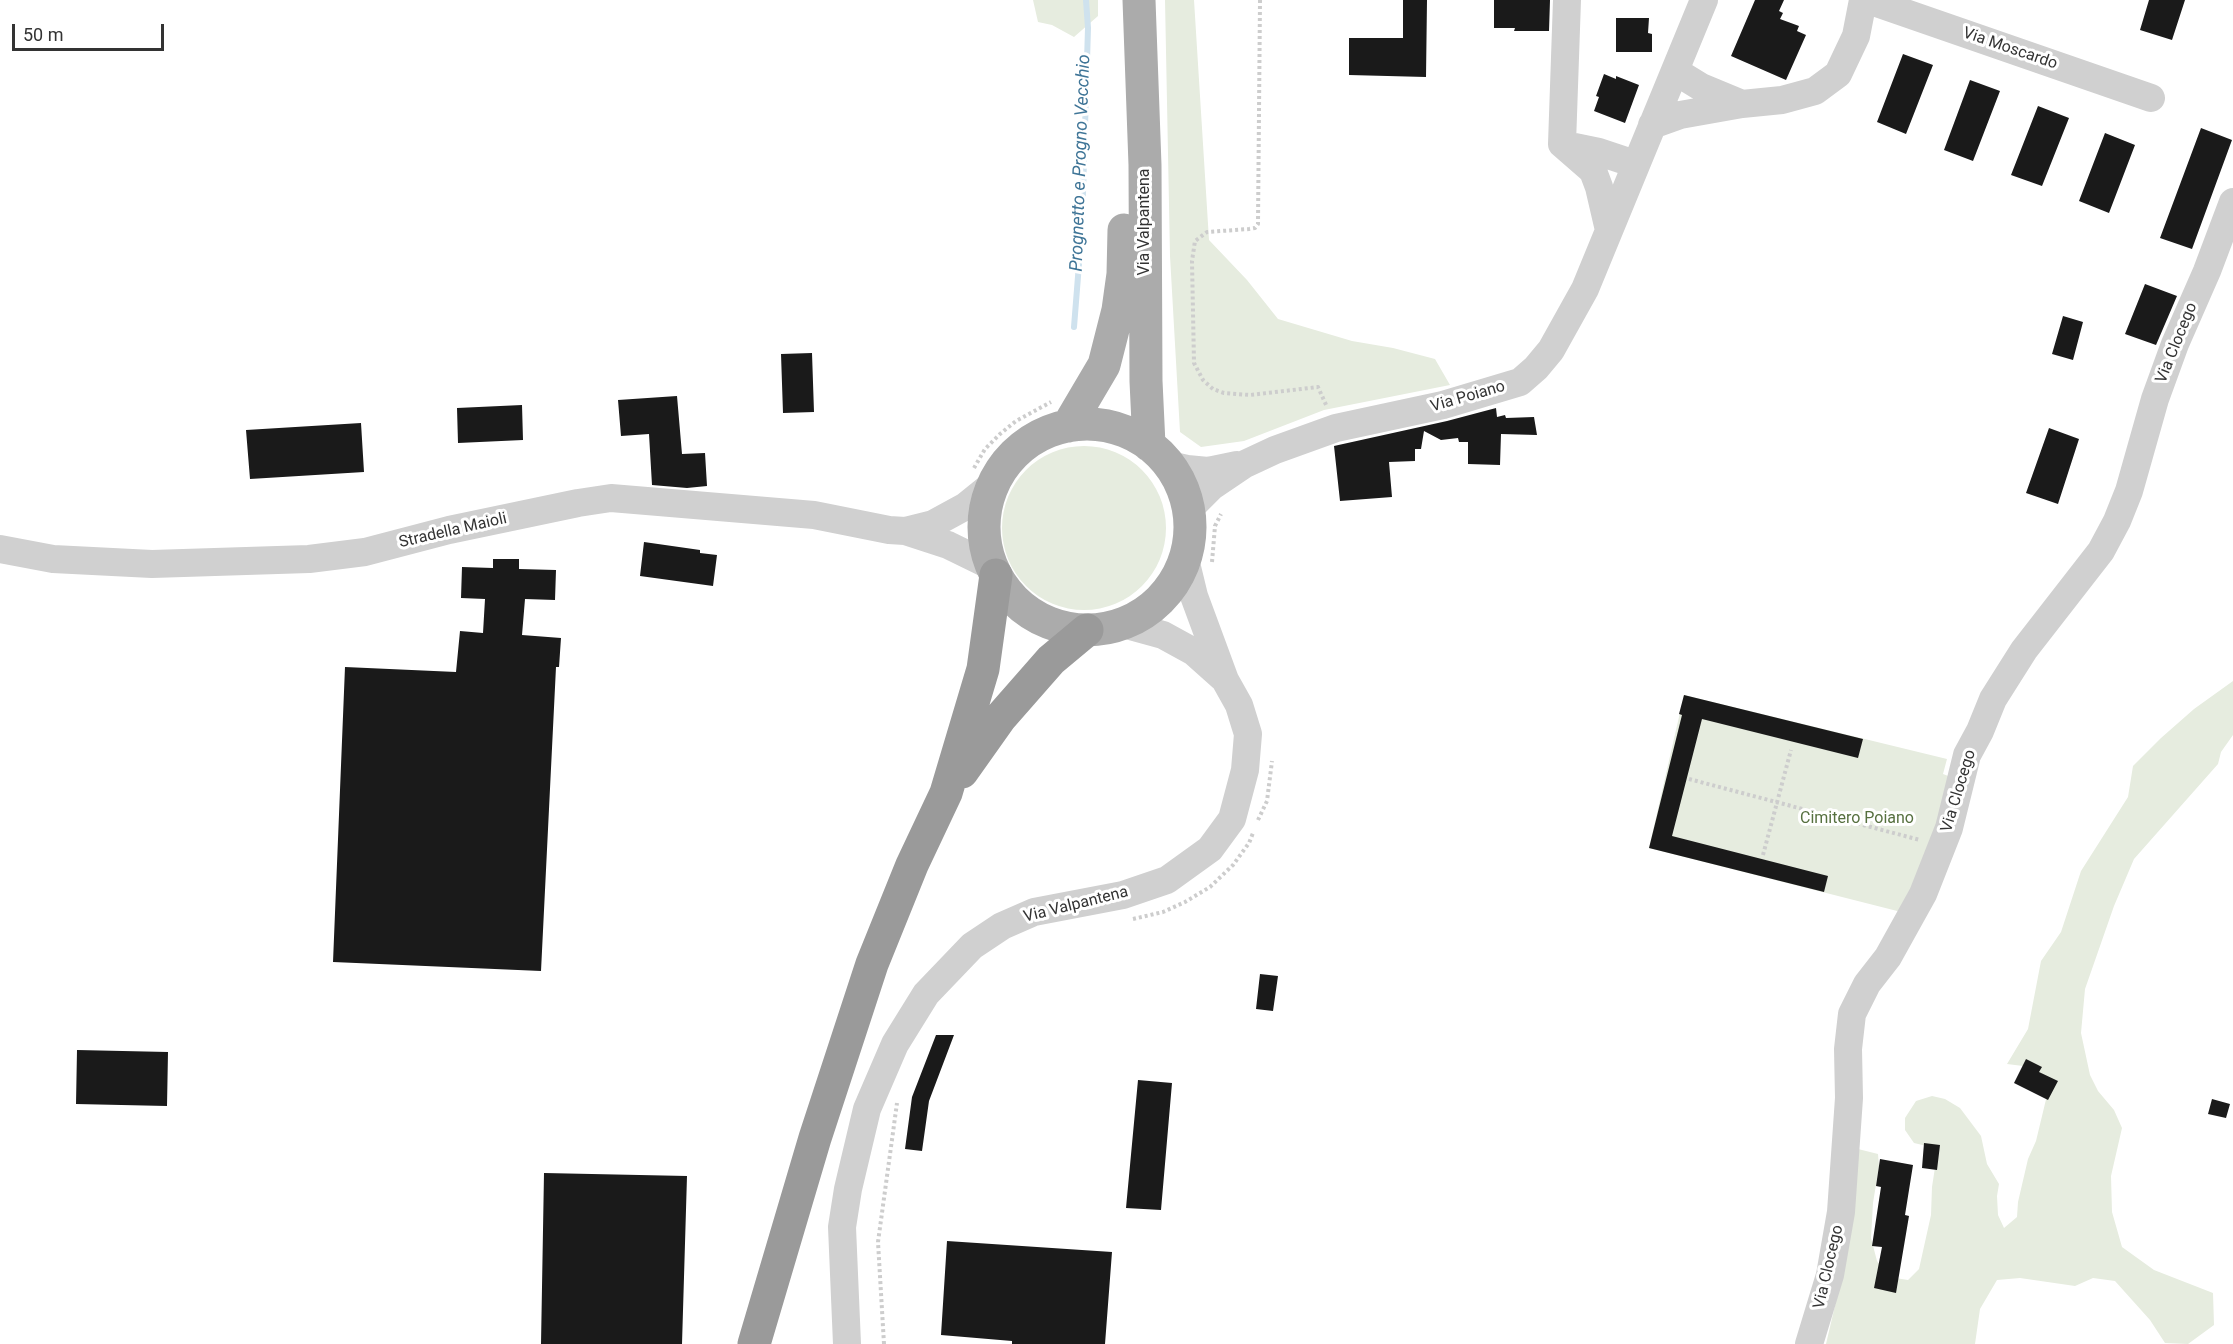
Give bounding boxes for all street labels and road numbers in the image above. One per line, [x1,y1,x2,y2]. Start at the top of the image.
street label: Via Moscardo [1960,24,2060,74]
street label: Via Valpantena [1135,169,1155,275]
street label: Via Clocego [2152,300,2202,386]
street label: Via Poiano [1429,377,1507,417]
street label: Stradella Maioli [397,509,509,553]
street label: Via Clocego [1937,747,1981,835]
street label: Via Valpantena [1022,883,1130,927]
street label: Via Clocego [1810,1223,1848,1311]

